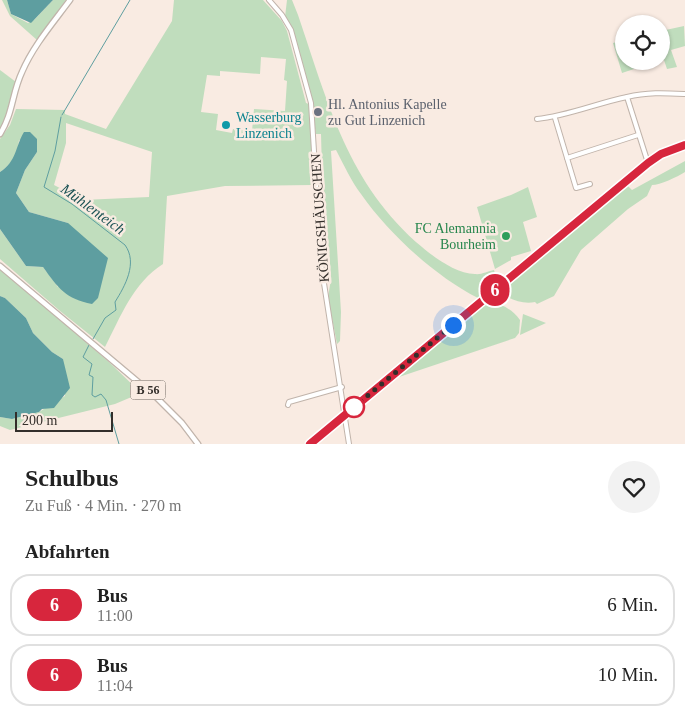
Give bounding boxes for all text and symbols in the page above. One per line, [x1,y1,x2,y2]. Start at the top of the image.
map controls [615,15,670,70]
button: locate [615,15,670,70]
place label: Hl. Antonius Kapelle zu Gut Linzenich [328,97,447,128]
marker: Hl. Antonius Kapelle zu Gut Linzenich [312,106,324,118]
place label: Wasserburg Linzenich [236,110,302,141]
marker: Wasserburg Linzenich [220,119,232,131]
street label: KÖNIGSHÄUSCHEN [307,153,332,283]
water label: Mühlenteich [57,180,128,238]
place label: FC Alemannia Bourheim [415,221,497,252]
marker: FC Alemannia Bourheim [500,230,512,242]
line badge: 6 [479,274,511,306]
text: 6 [491,280,500,300]
your location [441,313,466,338]
road number: B 56 [130,380,166,400]
unlabelled marker [343,396,365,418]
scale bar [15,409,112,432]
text: 200 m [22,413,57,428]
button: heart [608,461,660,513]
text: Schulbus [25,465,118,491]
text: Zu Fuß · 4 Min. · 270 m [25,497,181,514]
text: Abfahrten [25,541,109,562]
text: Bus [97,585,128,606]
text: 6 Min. [607,594,658,615]
text: 6 [50,595,59,615]
text: 11:00 [97,607,133,624]
text: Bus [97,655,128,676]
text: 10 Min. [598,664,658,685]
text: 6 [50,665,59,685]
text: 11:04 [97,677,133,694]

